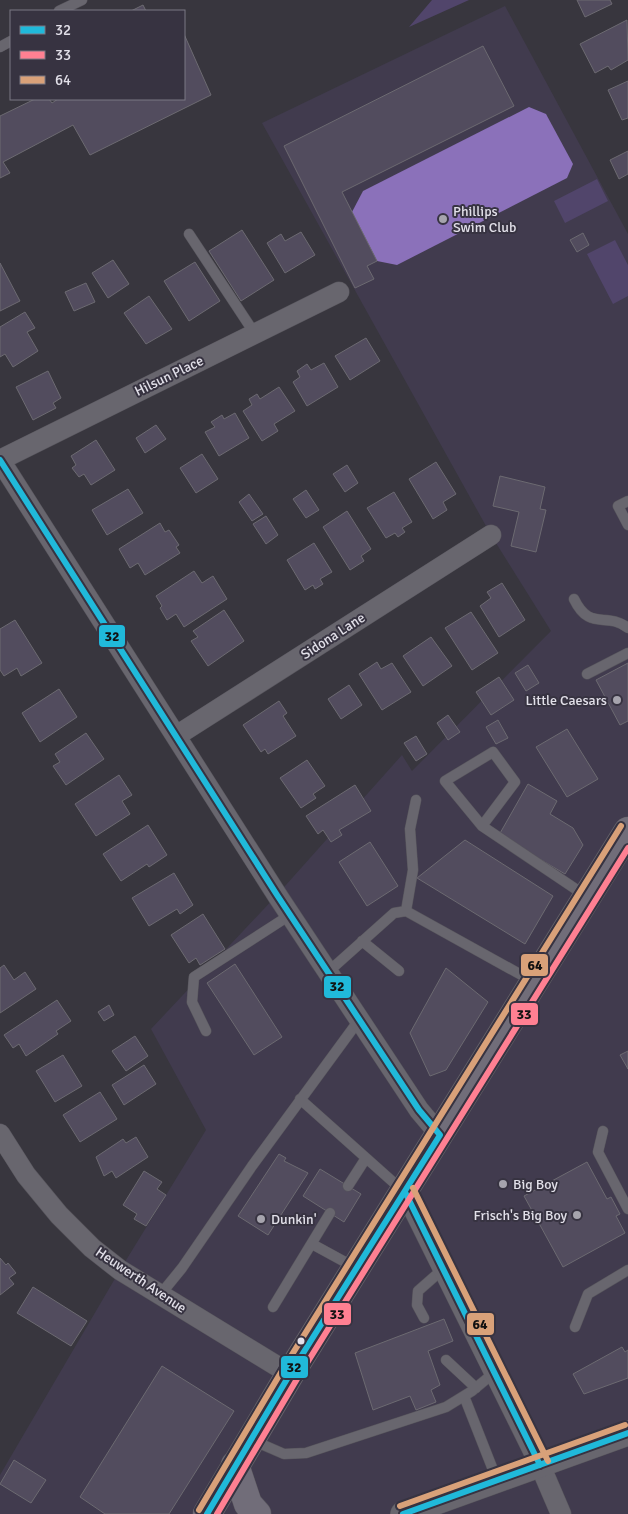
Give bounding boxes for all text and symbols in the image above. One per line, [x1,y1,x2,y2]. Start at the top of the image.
legend [10,10,185,100]
text: 32 [55,21,71,39]
text: 33 [55,46,71,64]
text: 64 [55,71,71,89]
place label: Phillips Swim Club [453,203,516,236]
marker: Phillips Swim Club [437,213,449,225]
street label: Hilsun Place [132,352,206,400]
street label: Sidona Lane [298,609,368,663]
line badge: 32 [98,624,126,648]
text: 32 [104,628,120,645]
place label: Little Caesars [525,692,607,709]
marker: Little Caesars [611,694,623,706]
line badge: 64 [520,953,549,977]
text: 64 [527,957,543,974]
line badge: 32 [323,975,352,999]
text: 32 [329,978,345,995]
line badge: 33 [510,1002,539,1026]
text: 33 [516,1006,532,1023]
place label: Big Boy [513,1176,558,1193]
marker: Big Boy [497,1178,509,1190]
place label: Frisch's Big Boy [474,1207,567,1224]
marker: Frisch's Big Boy [571,1209,583,1221]
place label: Dunkin' [271,1211,317,1228]
marker: Dunkin' [255,1213,267,1225]
street label: Heuwerth Avenue [92,1243,190,1317]
line badge: 33 [323,1302,352,1326]
text: 33 [329,1306,345,1323]
line badge: 64 [466,1312,495,1336]
text: 64 [472,1316,488,1333]
unlabelled marker [296,1336,306,1346]
line badge: 32 [280,1355,309,1379]
text: 32 [286,1359,302,1376]

